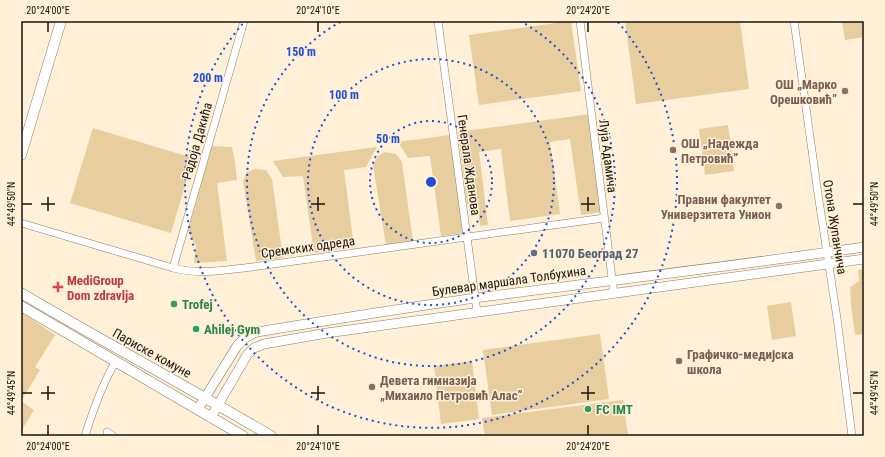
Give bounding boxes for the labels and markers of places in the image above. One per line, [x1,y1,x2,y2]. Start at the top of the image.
place label: ОШ „Марко Орешковић” [770,77,838,107]
marker: ОШ „Марко Орешковић” [840,86,850,96]
place label: ОШ „Надежда Петровић” [681,136,759,166]
marker: ОШ „Надежда Петровић” [668,145,678,155]
centre of rings [424,175,438,189]
place label: Правни факултет Универзитета Унион [661,192,771,222]
marker: Правни факултет Универзитета Унион [774,201,784,211]
place label: 11070 Београд 27 [542,246,639,261]
marker: 11070 Београд 27 [529,248,539,258]
place label: MediGroup Dom zdravlja [67,273,134,303]
marker: MediGroup Dom zdravlja [52,281,64,293]
place label: Trofej [182,297,213,312]
marker: Trofej [169,299,179,309]
place label: Ahilej Gym [204,322,260,337]
marker: Ahilej Gym [191,324,201,334]
place label: Графичко-медијска школа [687,347,794,377]
marker: Графичко-медијска школа [674,356,684,366]
place label: Девета гимназија „Михаило Петровић Алас” [380,373,523,403]
marker: Девета гимназија „Михаило Петровић Алас” [367,382,377,392]
place label: FC IMT [596,402,633,417]
marker: FC IMT [583,404,593,414]

